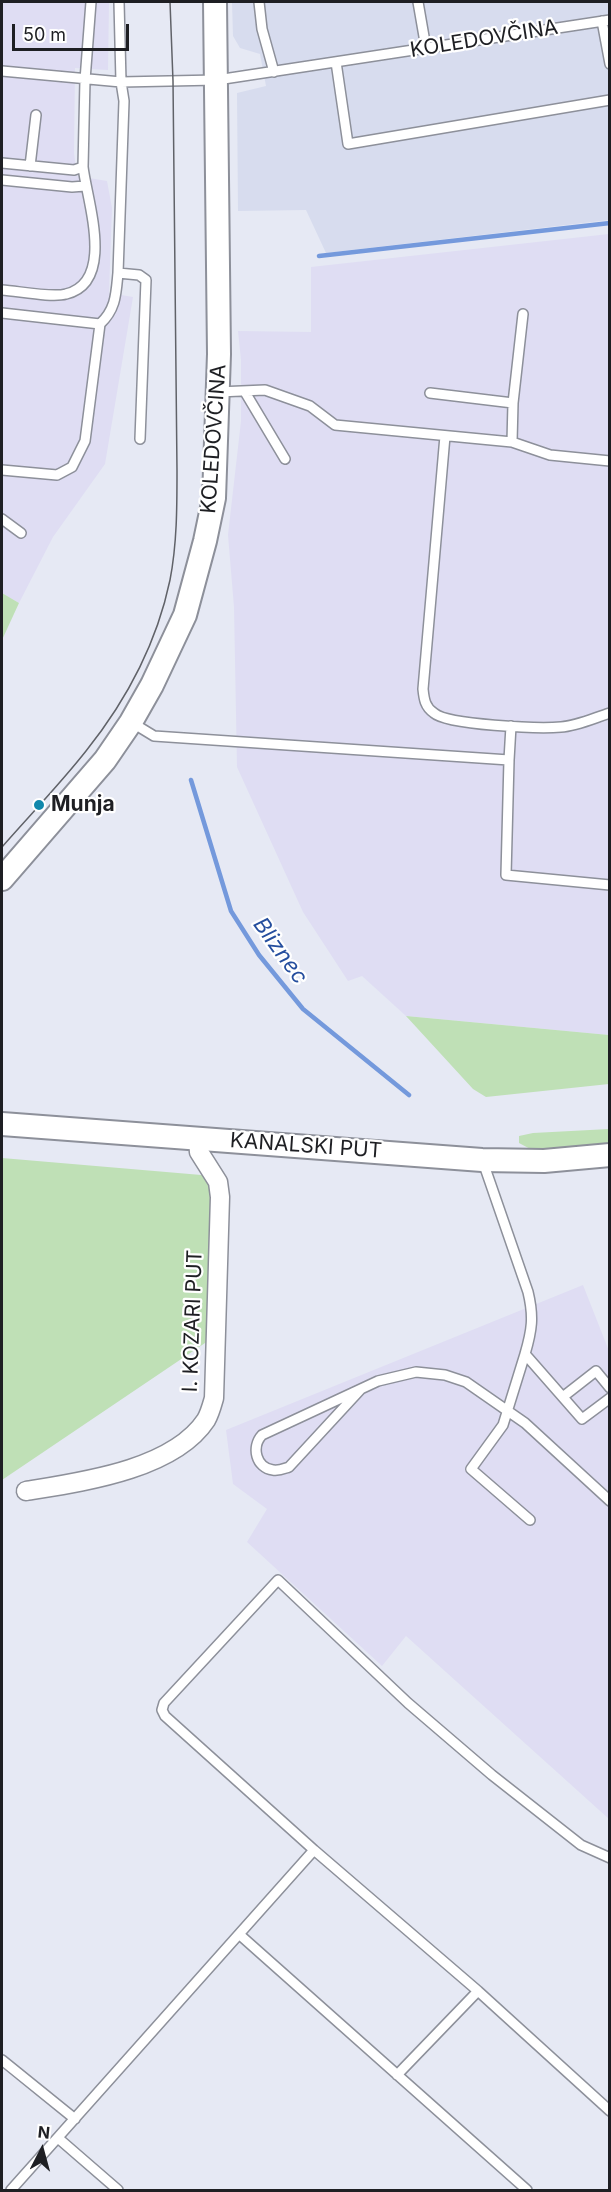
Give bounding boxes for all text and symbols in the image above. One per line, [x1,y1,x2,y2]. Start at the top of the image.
scale bar [15,12,132,50]
street label: KOLEDOVČINA [408,15,560,63]
text: 50 m [23,24,66,45]
street label: KOLEDOVČINA [196,364,232,514]
place label: Munja [51,792,115,818]
marker: Munja [32,798,46,812]
water label: Bliznec [247,913,313,989]
street label: KANALSKI PUT [229,1128,383,1164]
street label: I. KOZARI PUT [178,1249,208,1393]
north arrow [12,2120,72,2180]
text: N [37,2122,51,2143]

